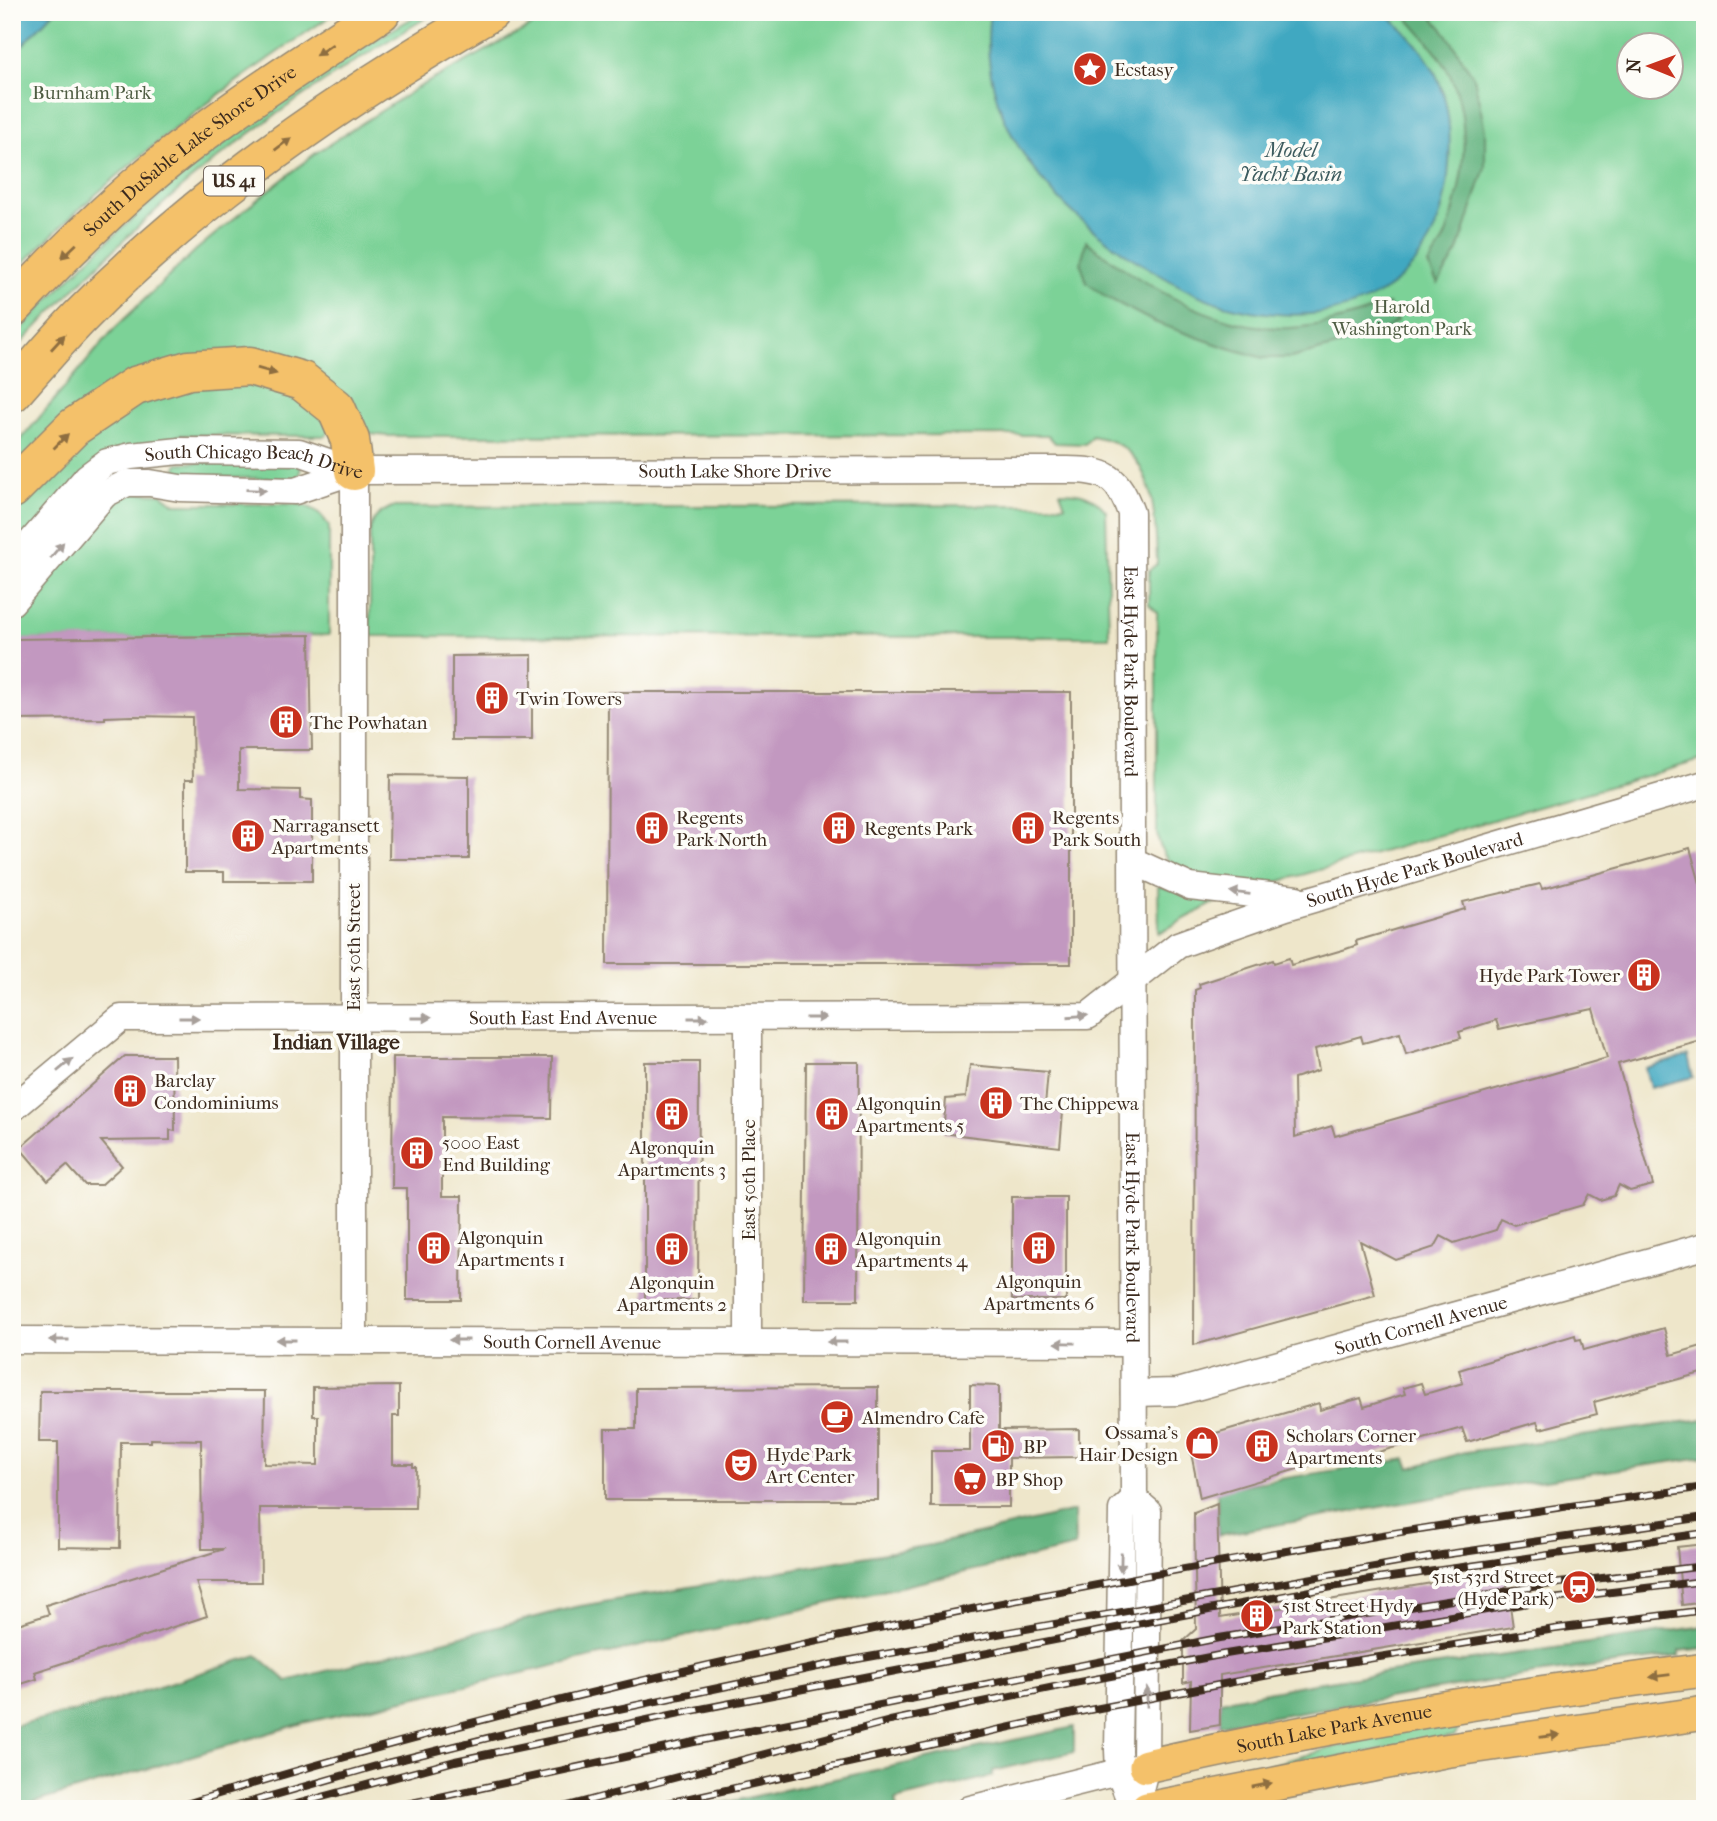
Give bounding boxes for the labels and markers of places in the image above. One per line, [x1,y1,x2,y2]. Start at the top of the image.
place icon: Ecstasy [1071,50,1109,88]
place label: Ecstasy [1114,59,1174,81]
building icon: Twin Towers [473,679,511,717]
place label: Twin Towers [516,688,622,710]
building icon: The Powhatan [267,703,305,741]
place label: The Powhatan [310,712,428,734]
place label: Regents Park North [676,807,767,851]
place label: Regents Park South [1052,807,1142,851]
building icon: Regents Park North [633,809,671,847]
building icon: Regents Park [820,809,858,847]
building icon: Regents Park South [1009,809,1047,847]
place label: Narragansett Apartments [271,815,380,859]
building icon: Narragansett Apartments [229,817,267,855]
place label: Regents Park [864,818,973,840]
building icon: Hyde Park Tower [1625,956,1663,994]
place label: Hyde Park Tower [1479,965,1621,987]
place label: Barclay Condominiums [154,1070,279,1114]
building icon: Barclay Condominiums [111,1072,149,1110]
building icon: The Chippewa [977,1084,1015,1122]
place label: Algonquin Apartments 5 [855,1093,964,1137]
place label: The Chippewa [1020,1093,1139,1115]
building icon: Algonquin Apartments 3 [653,1095,691,1133]
building icon: Algonquin Apartments 5 [813,1095,851,1133]
place label: 5000 East End Building [442,1132,551,1176]
building icon: 5000 East End Building [398,1134,436,1172]
place label: Algonquin Apartments 3 [617,1137,726,1181]
place label: Algonquin Apartments 1 [457,1227,565,1271]
place label: Algonquin Apartments 4 [855,1228,968,1272]
building icon: Algonquin Apartments 1 [415,1229,453,1267]
building icon: Algonquin Apartments 6 [1020,1229,1058,1267]
building icon: Algonquin Apartments 2 [653,1230,691,1268]
building icon: Algonquin Apartments 4 [812,1230,850,1268]
place label: Algonquin Apartments 6 [983,1271,1095,1315]
place label: Algonquin Apartments 2 [616,1272,727,1316]
cafe icon: Almendro Cafe [818,1398,856,1436]
place label: Almendro Cafe [861,1407,985,1429]
place label: Ossama's Hair Design [1079,1422,1178,1466]
shop icon: Ossama's Hair Design [1183,1424,1221,1462]
place label: Scholars Corner Apartments [1285,1425,1417,1469]
fuel station icon: BP [979,1427,1017,1465]
building icon: Scholars Corner Apartments [1243,1427,1281,1465]
place label: BP [1023,1436,1047,1458]
place label: Hyde Park Art Center [765,1444,856,1488]
theatre icon: Hyde Park Art Center [722,1446,760,1484]
supermarket icon: BP Shop [951,1460,989,1498]
place label: BP Shop [995,1469,1063,1491]
place label: 51st-53rd Street (Hyde Park) [1432,1566,1554,1610]
station icon: 51st-53rd Street (Hyde Park) [1560,1568,1598,1606]
place label: 51st Street Hydy Park Station [1282,1595,1414,1639]
building icon: 51st Street Hydy Park Station [1238,1597,1276,1635]

